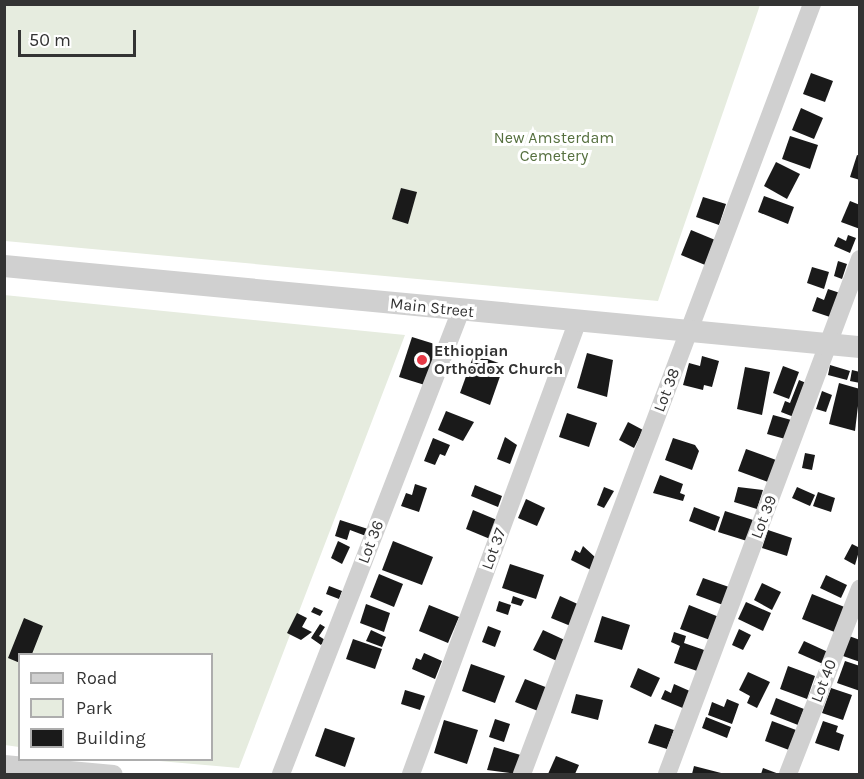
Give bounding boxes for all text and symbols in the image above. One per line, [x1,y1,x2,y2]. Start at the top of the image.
scale bar [21,18,140,56]
text: 50 m [29,29,71,51]
park label: New Amsterdam Cemetery [494,128,614,166]
street label: Main Street [389,294,475,322]
place label: Ethiopian Orthodox Church [434,341,563,379]
marker: Ethiopian Orthodox Church [415,353,429,367]
street label: Lot 38 [650,365,684,415]
street label: Lot 39 [747,493,781,541]
street label: Lot 36 [354,518,388,566]
street label: Lot 37 [478,526,510,572]
legend [18,653,213,761]
street label: Lot 40 [807,657,841,705]
text: Road [76,667,117,689]
text: Park [76,697,113,719]
text: Building [76,727,146,749]

